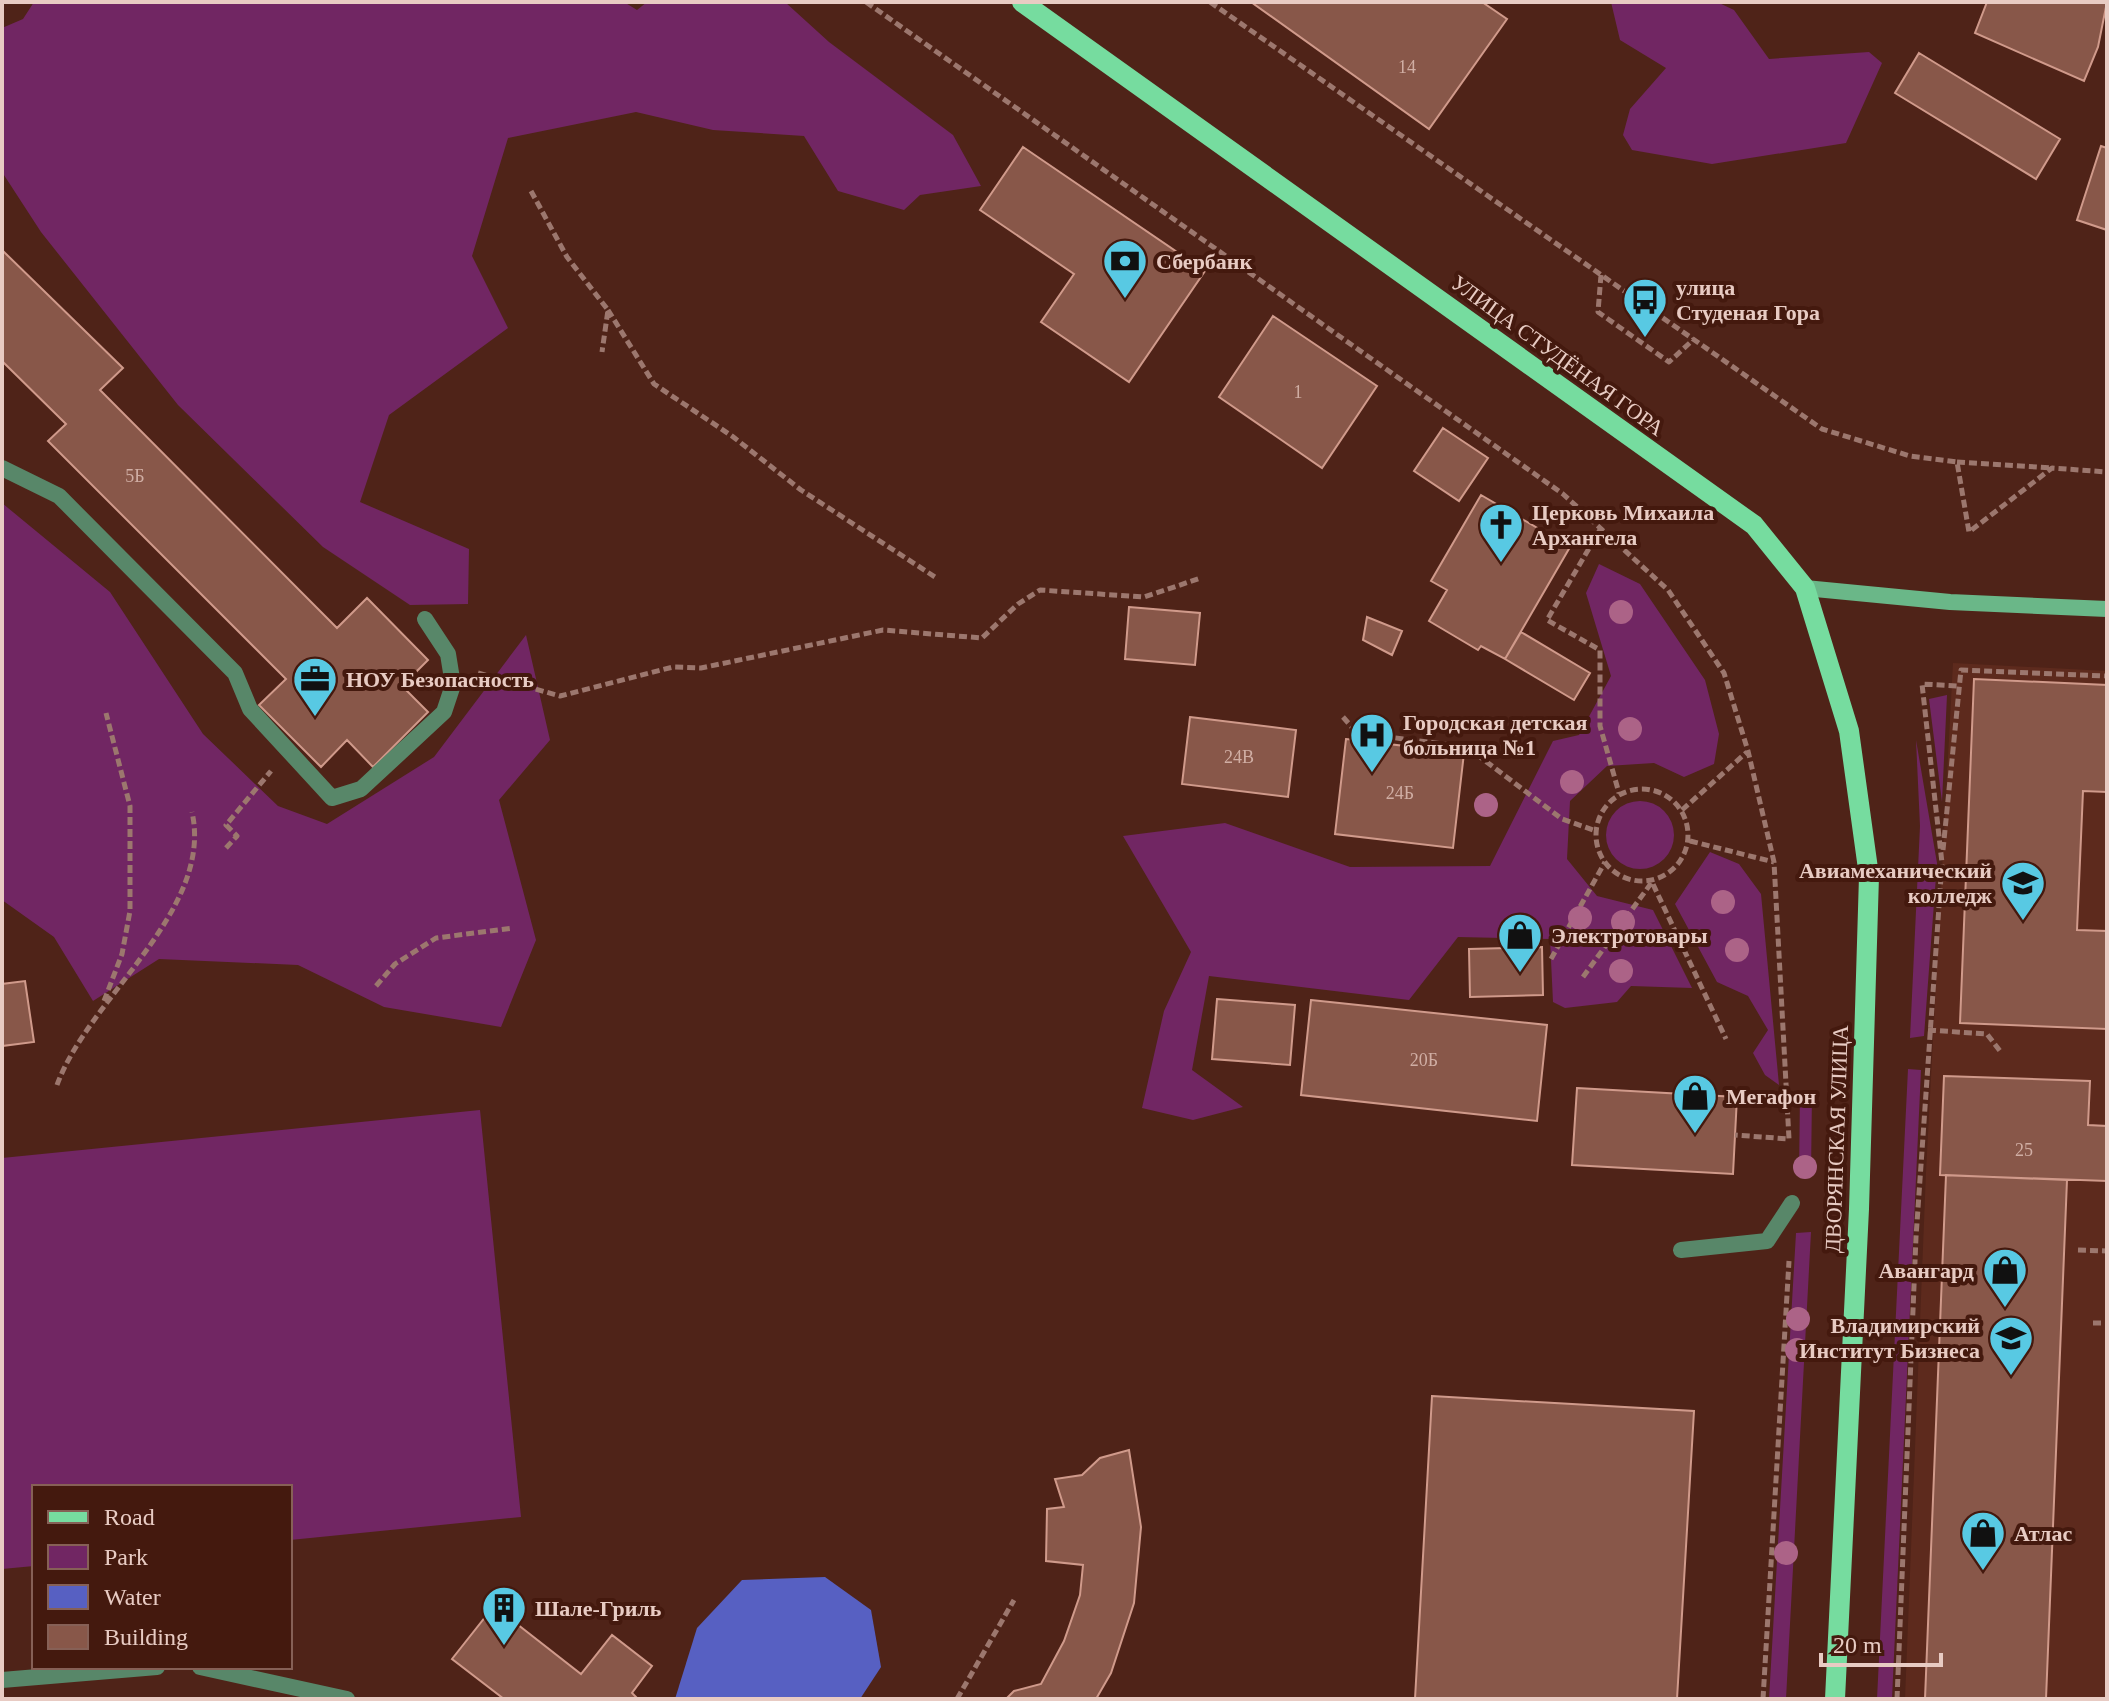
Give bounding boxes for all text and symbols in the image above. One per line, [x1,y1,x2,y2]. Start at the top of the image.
house number: 14 [1398,57,1416,77]
bank icon: Сбербанк [1101,237,1149,300]
place label: Сбербанк [1156,249,1253,274]
street label: УЛИЦА СТУДЁНАЯ ГОРА [1447,270,1669,441]
place label: улица Студеная Гора [1676,275,1820,325]
bus stop icon: улица Студеная Гора [1621,276,1669,339]
house number: 1 [1294,382,1303,402]
house number: 5Б [125,466,145,486]
place label: Церковь Михаила Архангела [1532,500,1714,550]
church icon: Церковь Михаила Архангела [1477,501,1525,564]
office icon: НОУ Безопасность [291,655,339,718]
place label: НОУ Безопасность [346,667,534,692]
place label: Городская детская больница №1 [1403,710,1587,760]
hospital icon: Городская детская больница №1 [1348,711,1396,774]
house number: 24В [1224,747,1254,767]
house number: 24Б [1386,783,1414,803]
place label: Авиамеханический колледж [1799,858,1992,908]
school or university icon: Авиамеханический колледж [1999,859,2047,922]
shop icon: Электротовары [1496,911,1544,974]
place label: Электротовары [1551,923,1708,948]
street label: ДВОРЯНСКАЯ УЛИЦА [1820,1025,1853,1253]
house number: 20Б [1410,1050,1438,1070]
shop icon: Мегафон [1671,1072,1719,1135]
place label: Мегафон [1726,1084,1816,1109]
house number: 25 [2015,1140,2033,1160]
shop icon: Авангард [1981,1246,2029,1309]
place label: Авангард [1878,1258,1974,1283]
place label: Владимирский Институт Бизнеса [1799,1313,1980,1363]
school or university icon: Владимирский Институт Бизнеса [1987,1314,2035,1377]
legend [32,1485,292,1669]
text: Road [104,1504,155,1530]
shop icon: Атлас [1959,1509,2007,1572]
place label: Атлас [2014,1521,2072,1546]
text: Park [104,1544,148,1570]
text: Water [104,1584,161,1610]
building icon: Шале-Гриль [480,1584,528,1647]
place label: Шале-Гриль [535,1596,662,1621]
scale bar [1821,1617,1941,1667]
text: Building [104,1624,188,1650]
text: 20 m [1833,1632,1882,1658]

